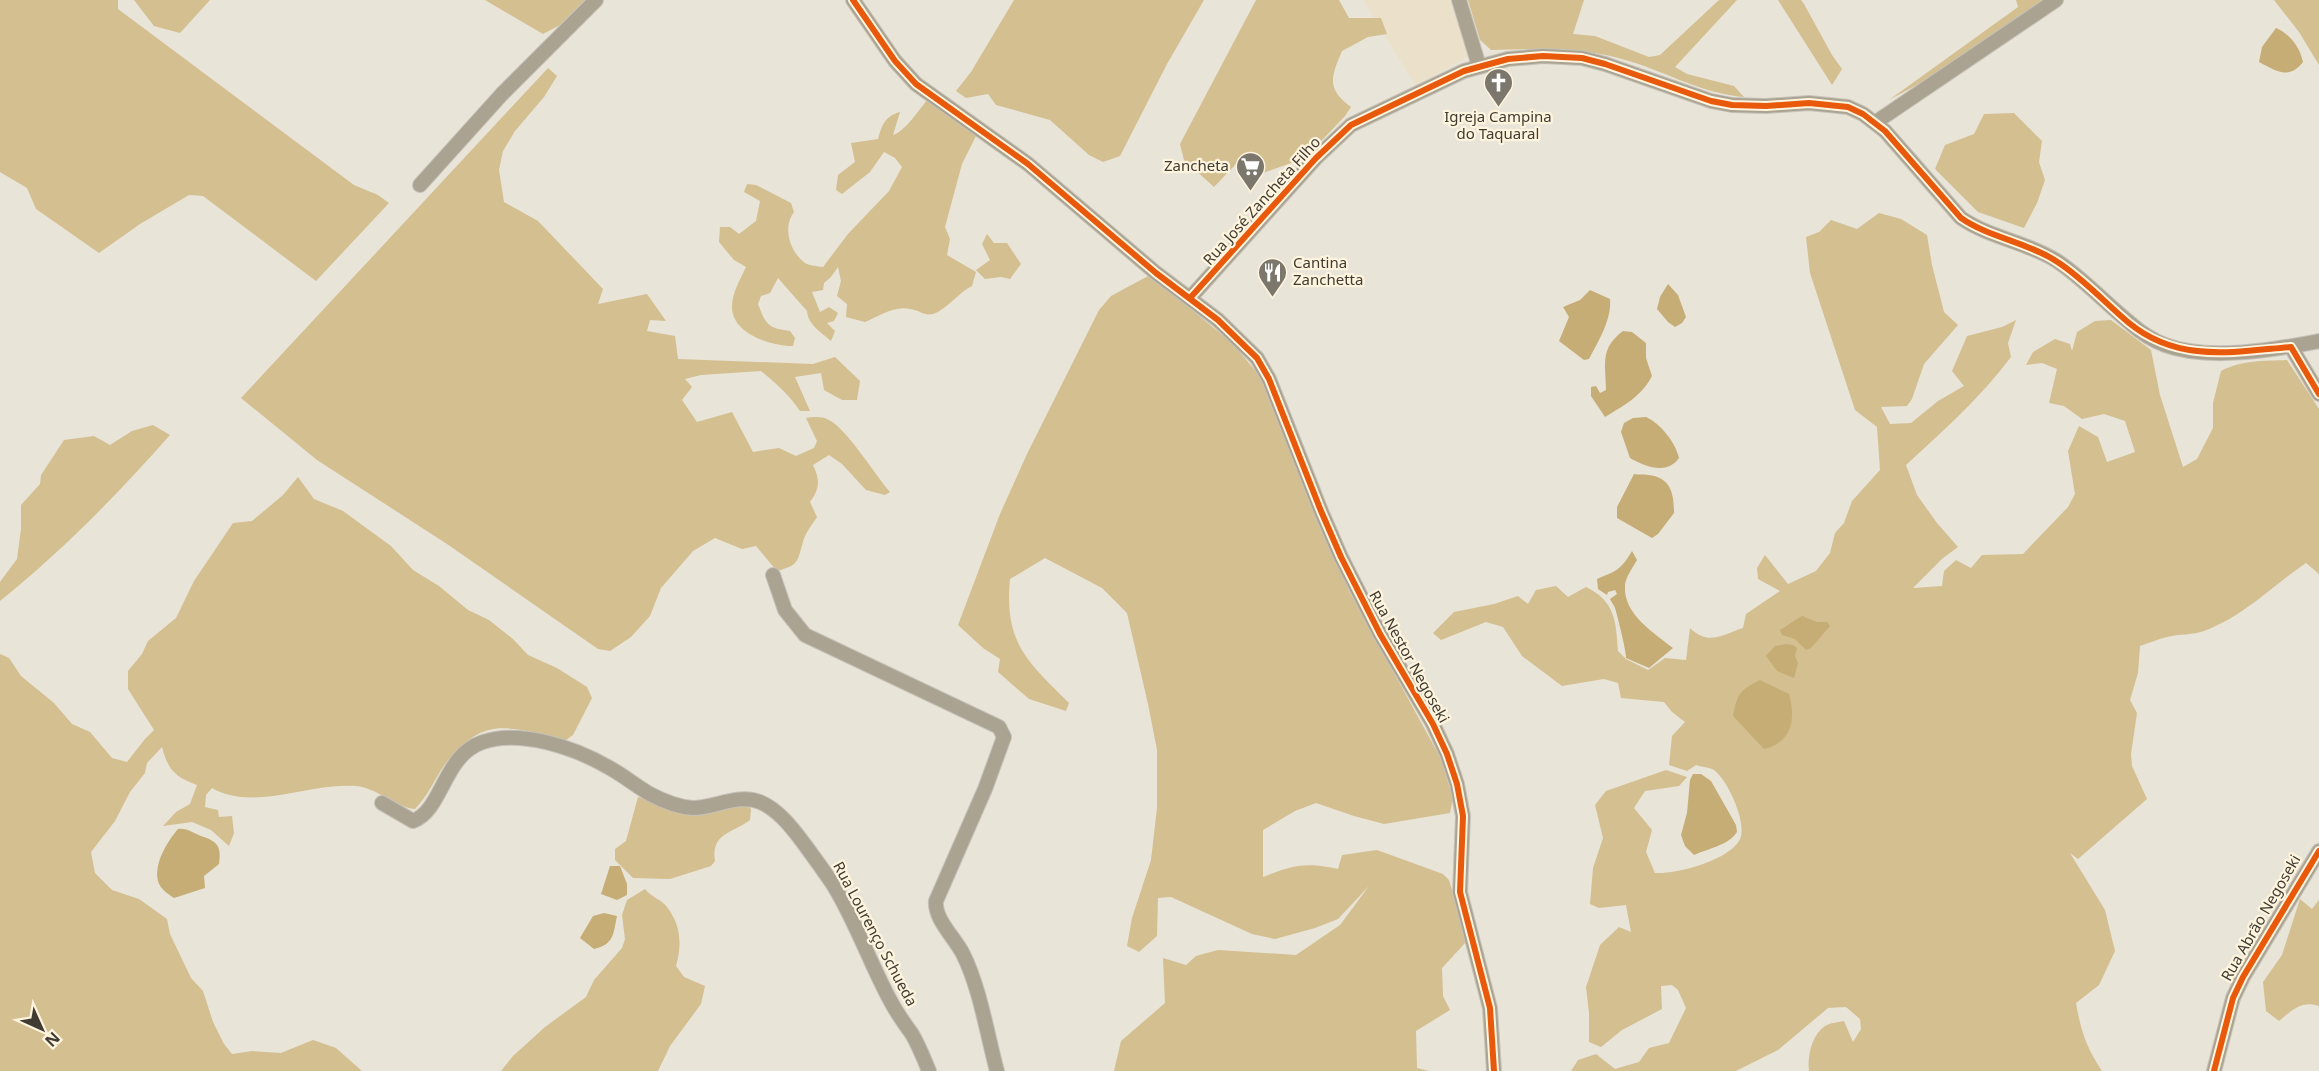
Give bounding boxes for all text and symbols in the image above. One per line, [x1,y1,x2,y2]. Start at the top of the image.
church icon: Igreja Campina do Taquaral [1482,66,1514,108]
place label: Igreja Campina do Taquaral [1444,106,1552,143]
street label: Rua José Zancheta Filho [1198,132,1324,269]
supermarket icon: Zancheta [1234,150,1266,192]
place label: Zancheta [1164,155,1229,175]
place label: Cantina Zanchetta [1293,252,1363,289]
restaurant icon: Cantina Zanchetta [1256,256,1288,298]
street label: Rua Nestor Negoseki [1365,587,1455,726]
street label: Rua Abrão Negoseki [2216,851,2304,984]
street label: Rua Lourenço Schueda [829,858,923,1009]
north arrow [12,999,72,1059]
text: N [40,1027,65,1052]

